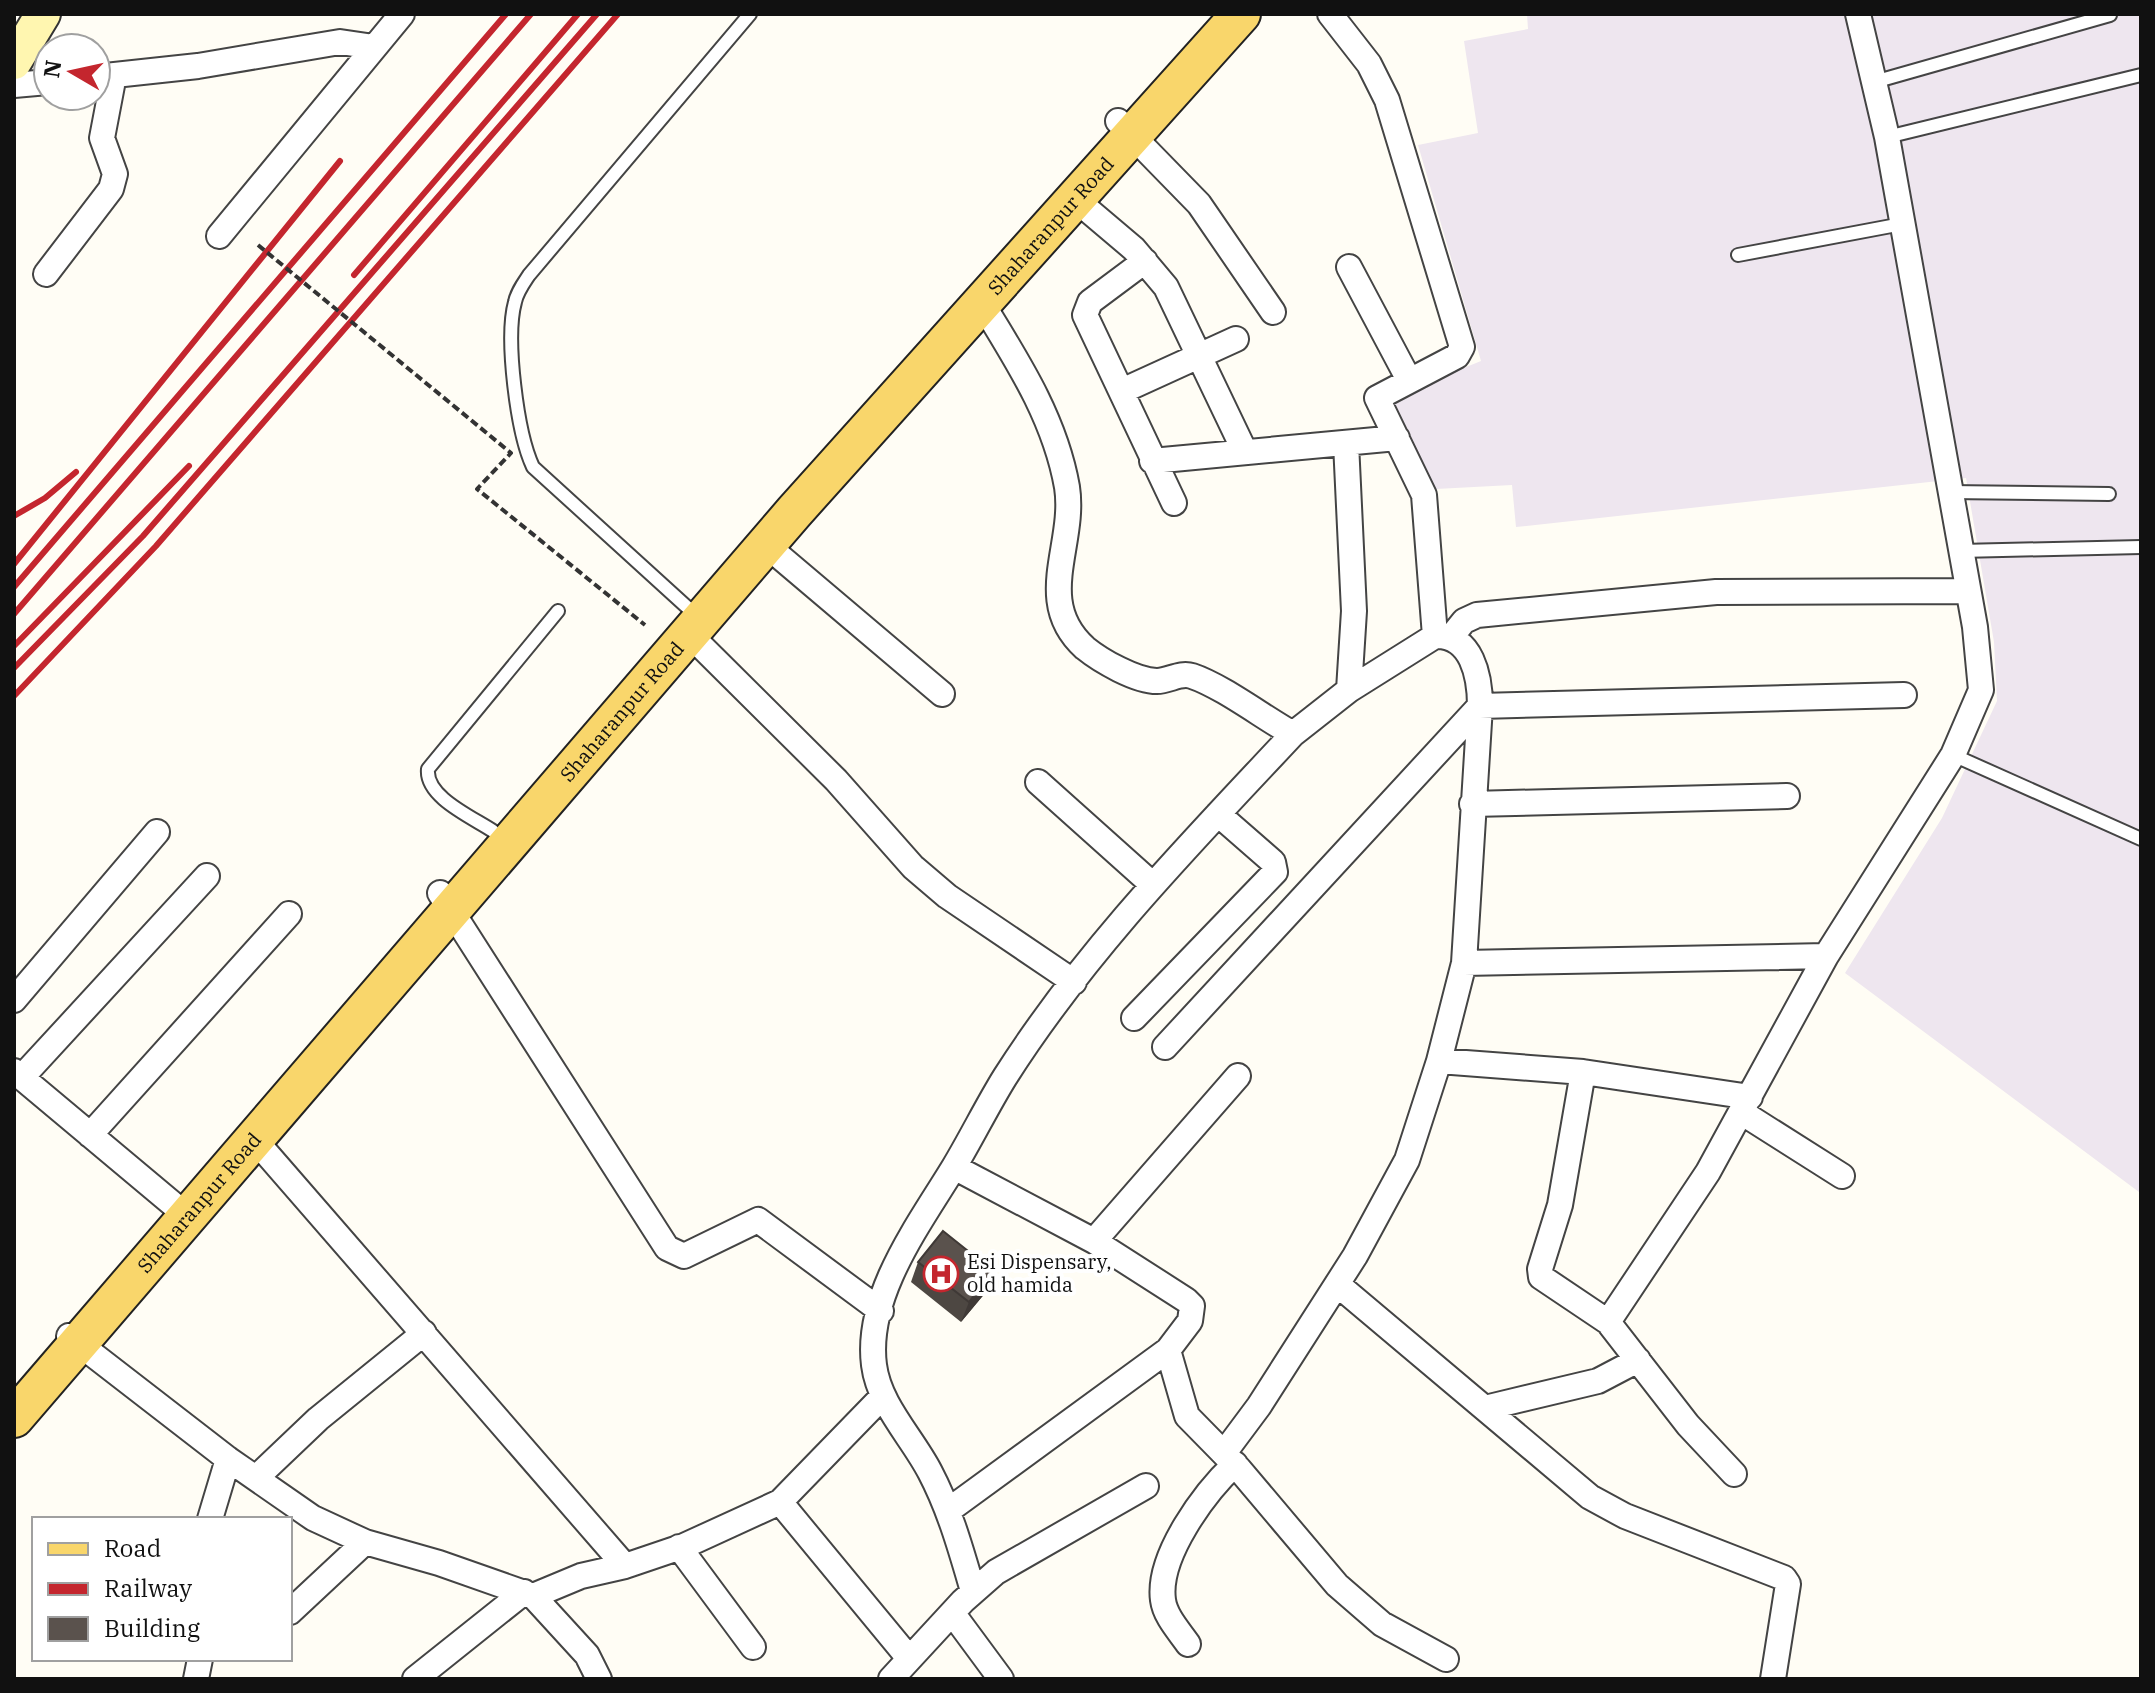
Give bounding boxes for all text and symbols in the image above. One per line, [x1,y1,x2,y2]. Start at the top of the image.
north arrow [32,32,112,112]
text: N [36,58,67,80]
street label: Shaharanpur Road [981,151,1120,300]
street label: Shaharanpur Road [554,635,690,787]
street label: Shaharanpur Road [131,1127,267,1278]
place label: Esi Dispensary, old hamida [967,1248,1112,1298]
hospital icon: Esi Dispensary, old hamida [922,1255,960,1293]
legend [32,1517,292,1661]
text: Road [104,1532,161,1564]
text: Railway [104,1572,192,1604]
text: Building [104,1612,200,1644]

